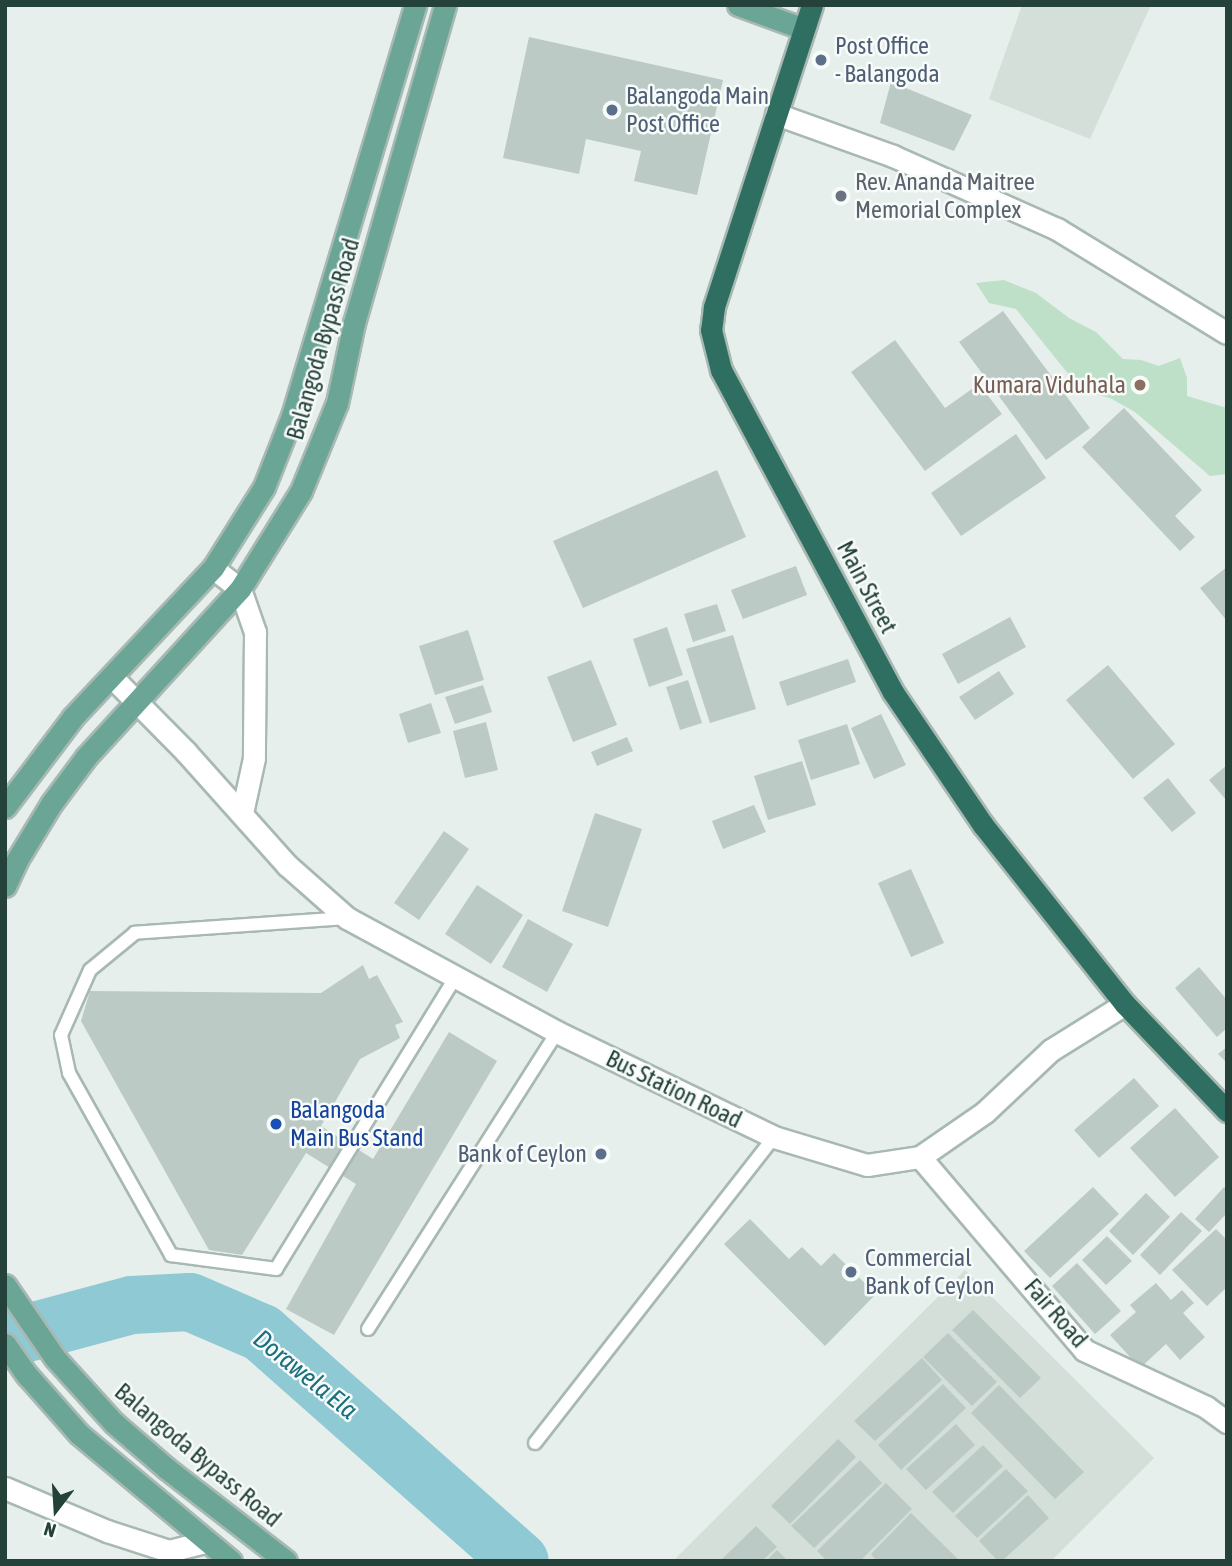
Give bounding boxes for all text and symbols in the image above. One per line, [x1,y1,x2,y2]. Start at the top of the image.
place label: Post Office - Balangoda [835,32,940,88]
marker: Post Office - Balangoda [813,52,829,68]
place label: Balangoda Main Post Office [626,82,769,138]
marker: Balangoda Main Post Office [604,102,620,118]
place label: Rev. Ananda Maitree Memorial Complex [855,168,1035,224]
marker: Rev. Ananda Maitree Memorial Complex [833,188,849,204]
street label: Balangoda Bypass Road [280,235,366,443]
place label: Kumara Viduhala [973,371,1126,399]
marker: Kumara Viduhala [1132,377,1148,393]
street label: Main Street [831,536,903,638]
street label: Bus Station Road [601,1044,747,1134]
place label: Balangoda Main Bus Stand [290,1096,424,1152]
marker: Balangoda Main Bus Stand [268,1116,284,1132]
place label: Bank of Ceylon [457,1140,587,1168]
marker: Bank of Ceylon [593,1146,609,1162]
place label: Commercial Bank of Ceylon [865,1244,995,1300]
marker: Commercial Bank of Ceylon [843,1264,859,1280]
street label: Fair Road [1018,1273,1094,1353]
water label: Dorawela Ela [247,1324,363,1426]
street label: Balangoda Bypass Road [109,1377,287,1533]
north arrow [21,1475,91,1545]
text: N [41,1518,58,1542]

